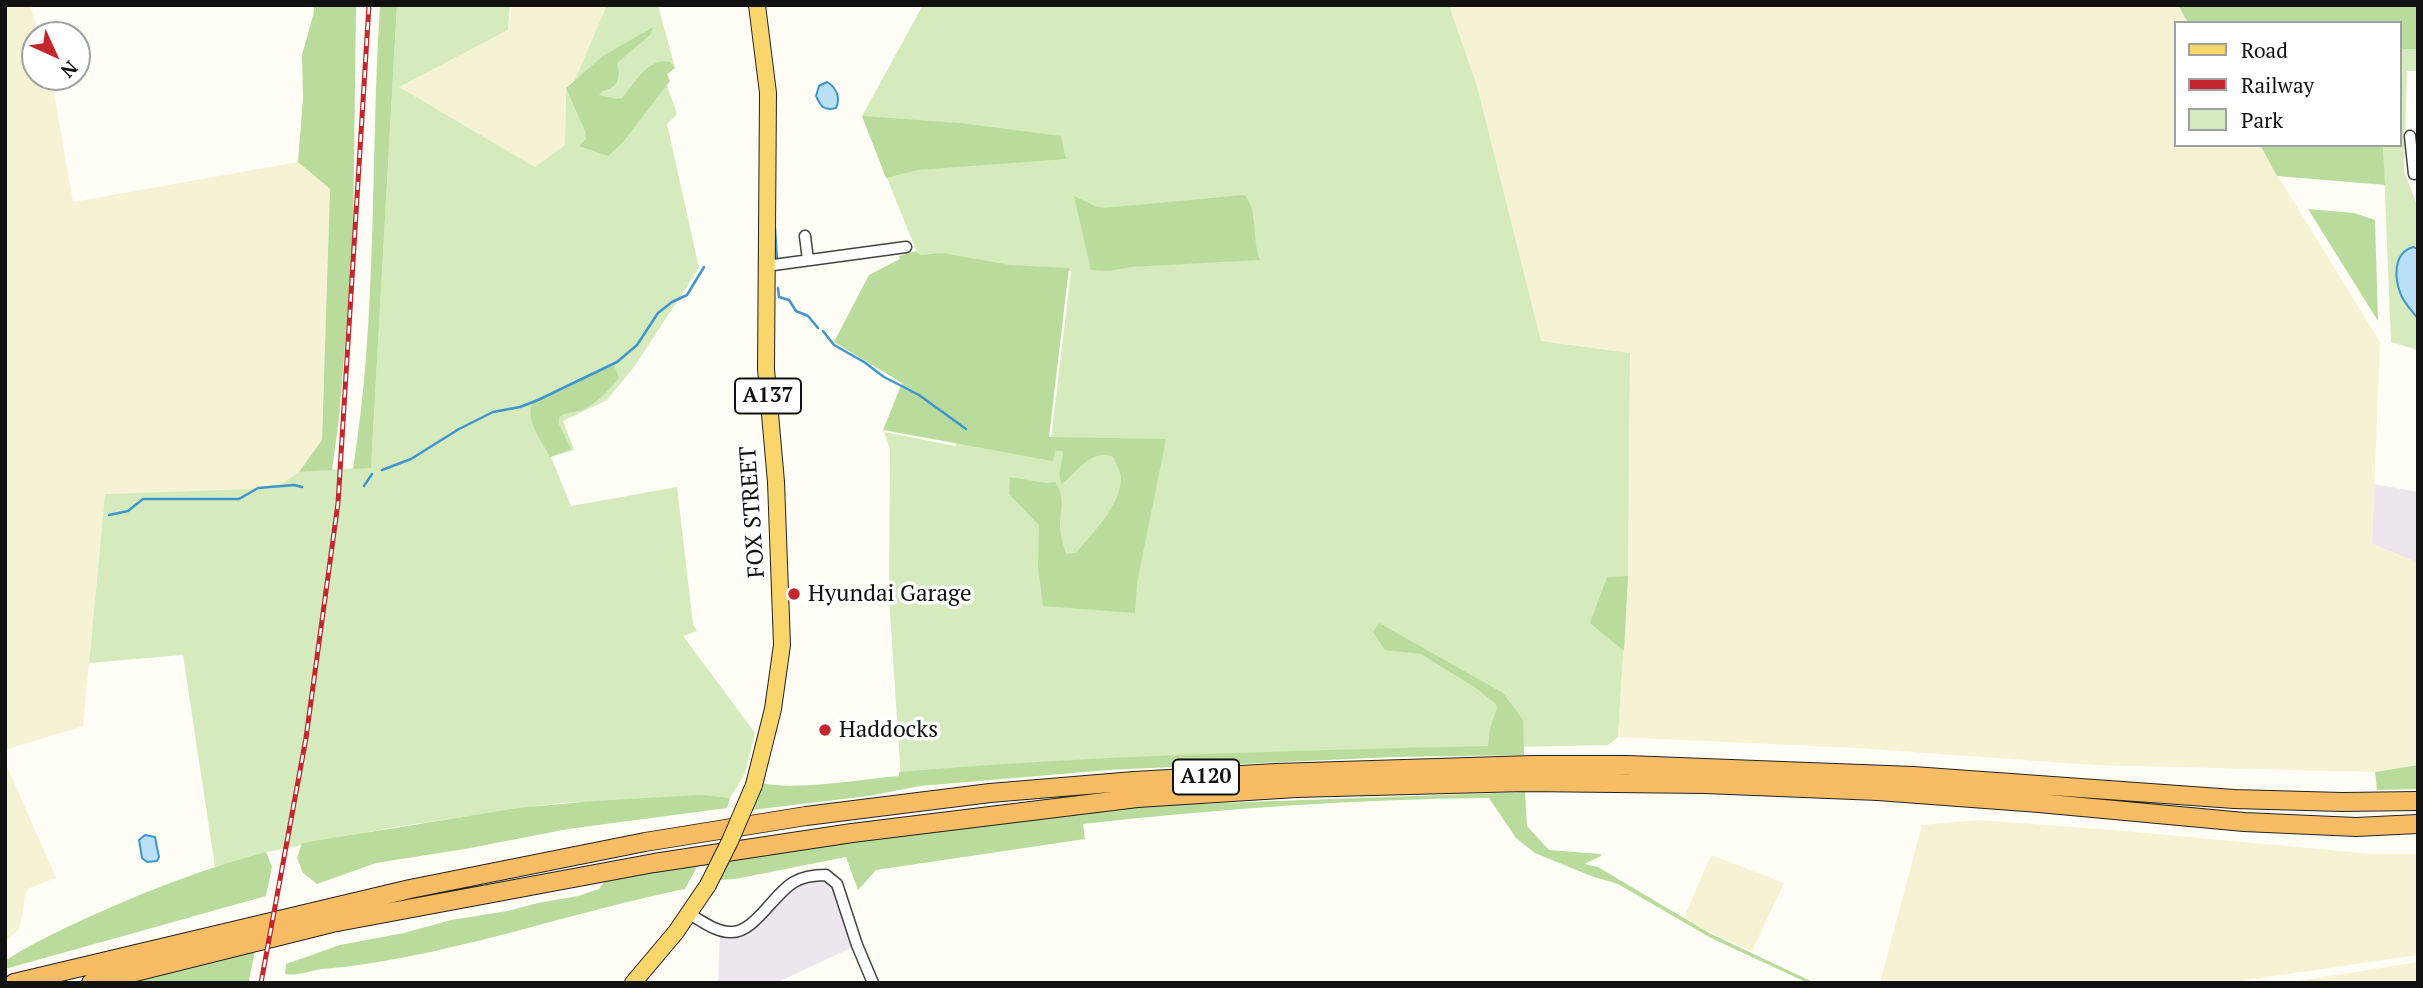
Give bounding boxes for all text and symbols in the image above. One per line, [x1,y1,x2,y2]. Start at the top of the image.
north arrow [21,21,91,91]
legend [2174,21,2402,147]
text: Road [2241,36,2288,64]
text: N [56,56,84,84]
text: Railway [2241,71,2314,99]
text: Park [2241,106,2283,134]
road number: A137 [735,378,801,414]
street label: FOX STREET [735,445,771,579]
place label: Hyundai Garage [808,580,972,608]
marker: Hyundai Garage [786,586,802,602]
place label: Haddocks [839,716,938,744]
marker: Haddocks [817,722,833,738]
road number: A120 [1173,760,1239,794]

